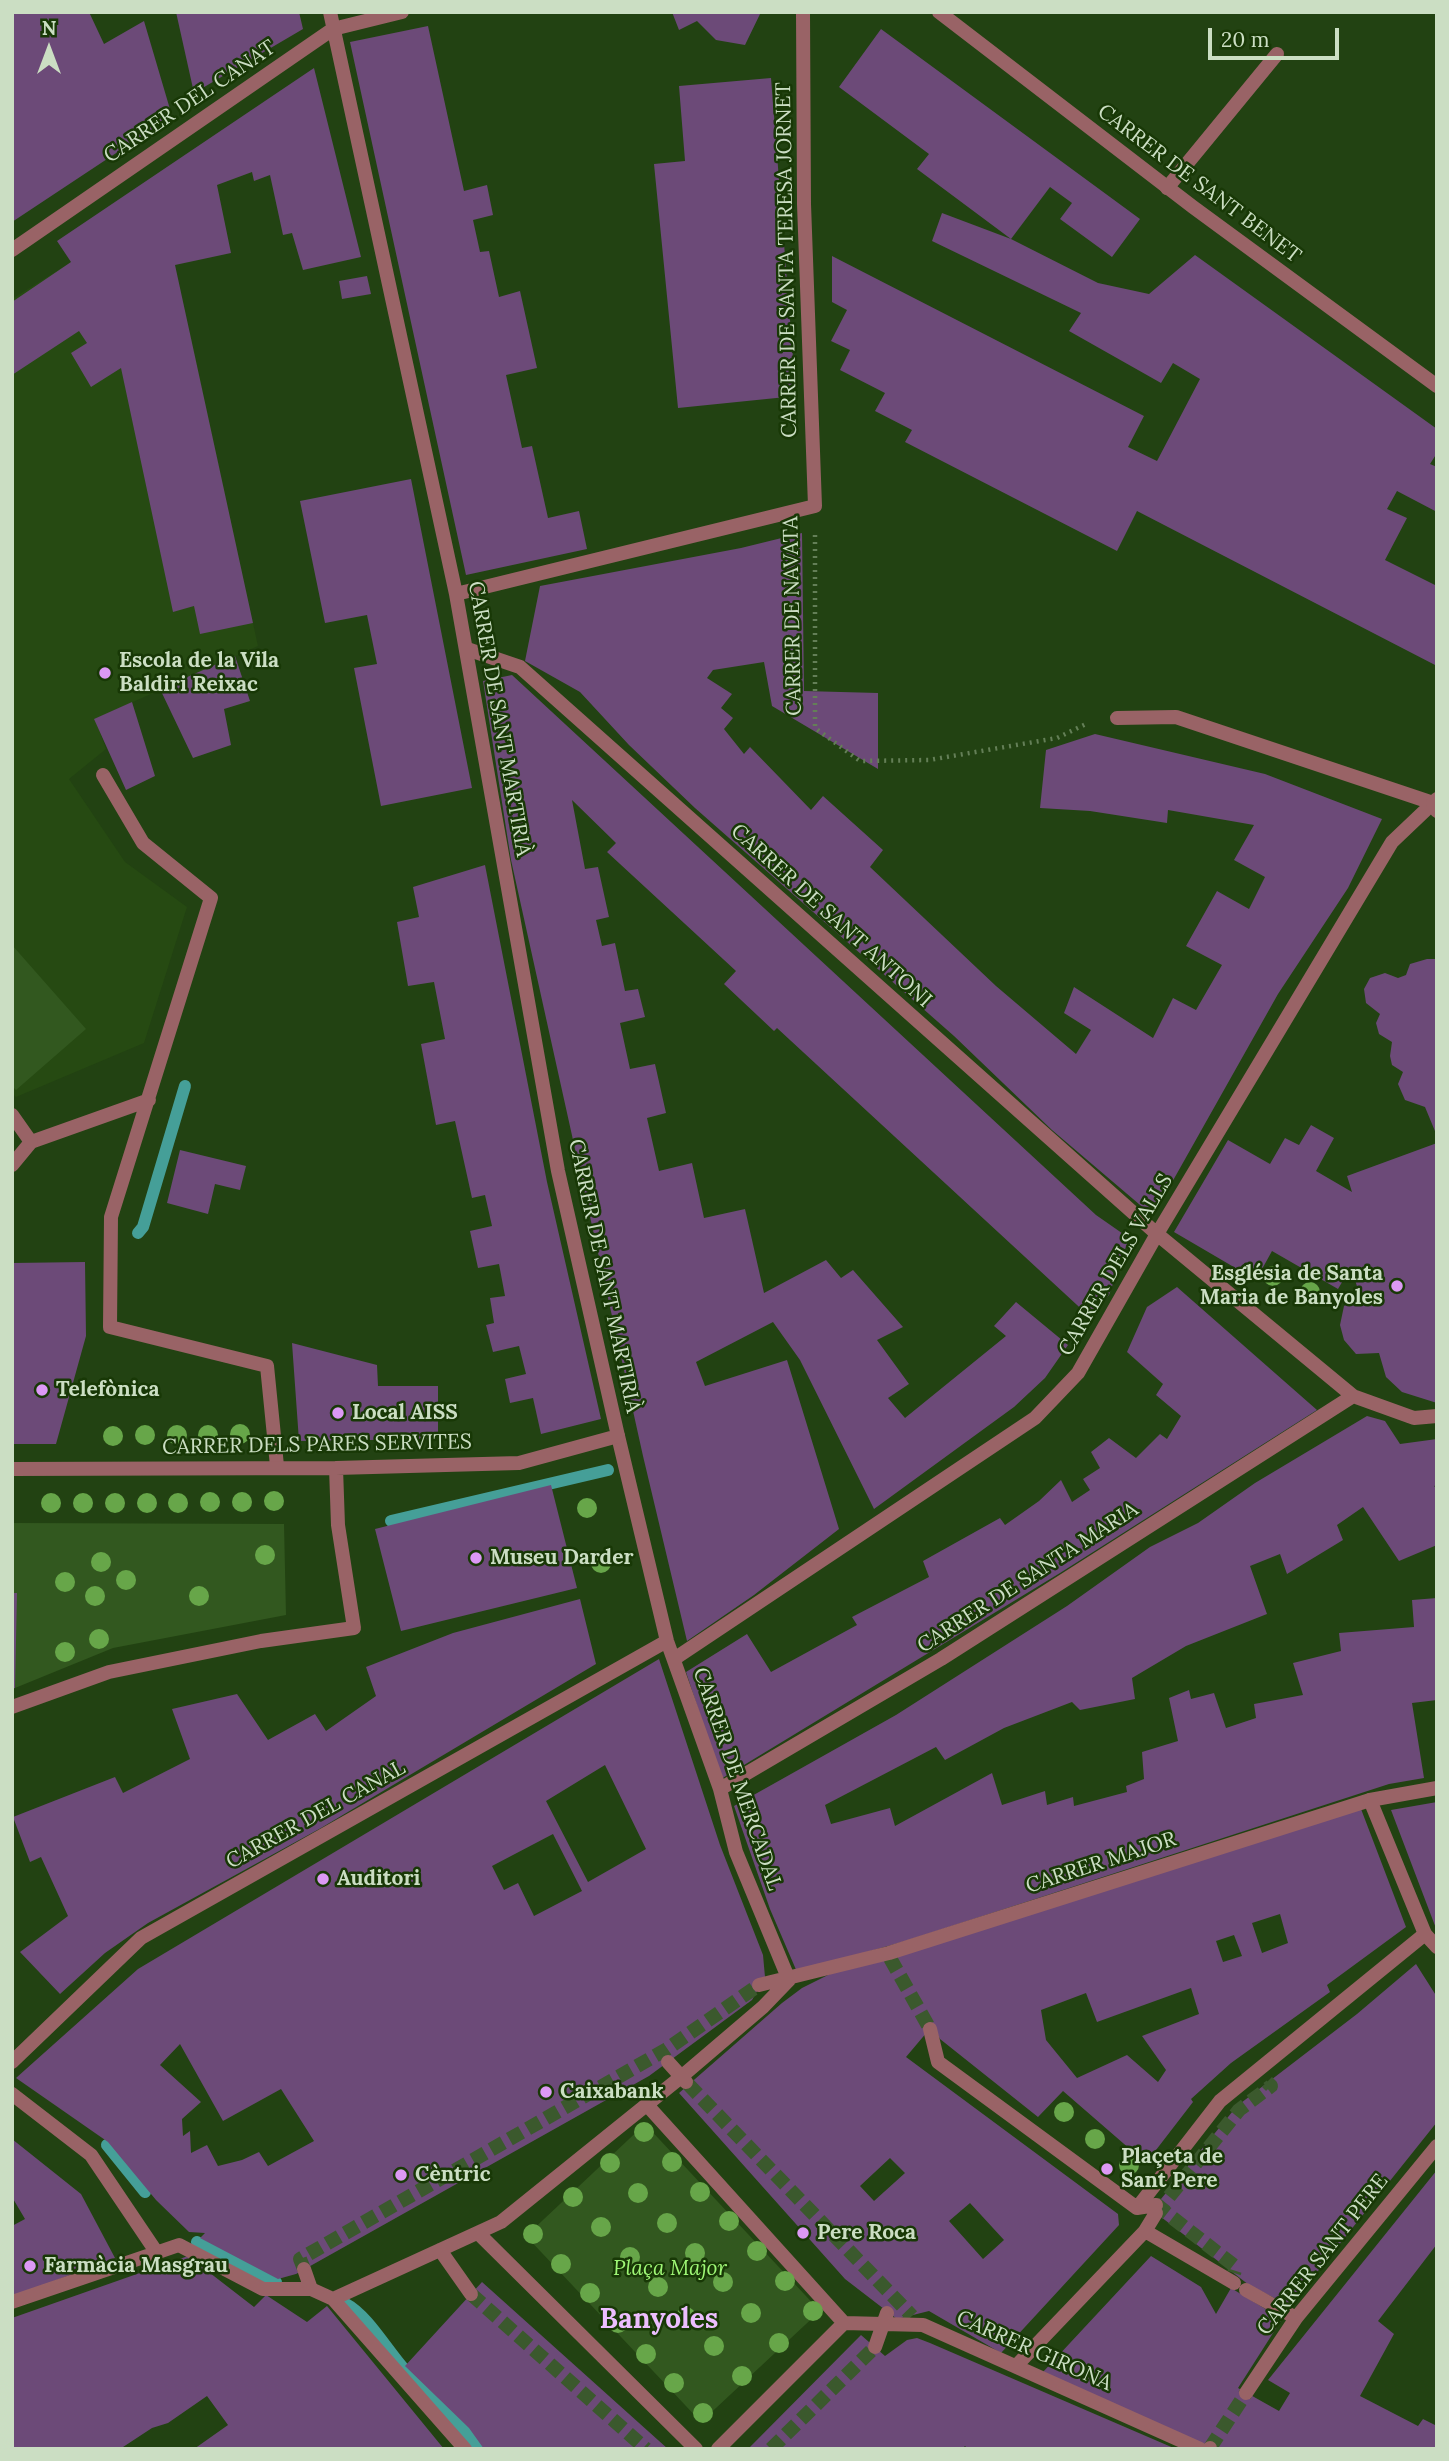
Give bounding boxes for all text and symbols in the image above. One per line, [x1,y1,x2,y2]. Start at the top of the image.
north arrow [14,14,84,84]
scale bar [1211,14,1342,58]
text: N [42,16,56,40]
text: 20 m [1221,26,1270,53]
street label: CARRER DEL CANAT [99,35,281,169]
street label: CARRER DE SANTA TERESA JORNET [771,82,803,438]
street label: CARRER DE SANT BENET [1092,99,1306,269]
street label: CARRER DE NAVATA [779,516,807,716]
street label: CARRER DE SANT MARTIRIÀ [462,579,536,859]
place label: Escola de la Vila Baldiri Reixac [119,648,279,698]
marker: Escola de la Vila Baldiri Reixac [97,665,113,681]
street label: CARRER DE SANT ANTONI [725,819,937,1013]
street label: CARRER DE SANT MARTIRIÀ [563,1137,645,1415]
street label: CARRER DELS VALLS [1054,1170,1178,1360]
place label: Església de Santa Maria de Banyoles [1200,1261,1383,1311]
marker: Església de Santa Maria de Banyoles [1389,1278,1405,1294]
place label: Telefònica [56,1377,159,1403]
marker: Telefònica [34,1382,50,1398]
place label: Local AISS [352,1400,458,1426]
marker: Local AISS [330,1405,346,1421]
street label: CARRER DELS PARES SERVITES [162,1430,472,1460]
street label: CARRER DE SANTA MARIA [913,1497,1143,1659]
place label: Museu Darder [490,1545,634,1571]
marker: Museu Darder [468,1550,484,1566]
street label: CARRER DE MERCADAL [687,1664,787,1894]
street label: CARRER DEL CANAL [222,1755,410,1875]
street label: CARRER MAJOR [1023,1827,1179,1899]
place label: Auditori [337,1866,420,1892]
marker: Auditori [315,1871,331,1887]
place label: Caixabank [560,2079,664,2105]
marker: Caixabank [538,2084,554,2100]
place label: Plaçeta de Sant Pere [1121,2144,1223,2194]
marker: Plaçeta de Sant Pere [1099,2161,1115,2177]
place label: Cèntric [415,2162,491,2188]
marker: Cèntric [393,2167,409,2183]
street label: CARRER SANT PERE [1252,2169,1394,2341]
place label: Pere Roca [817,2220,916,2246]
marker: Pere Roca [795,2225,811,2241]
place label: Farmàcia Masgrau [44,2253,228,2279]
park label: Plaça Major [613,2256,727,2282]
marker: Farmàcia Masgrau [22,2258,38,2274]
district label: Banyoles [600,2303,718,2337]
street label: CARRER GIRONA [952,2305,1116,2397]

